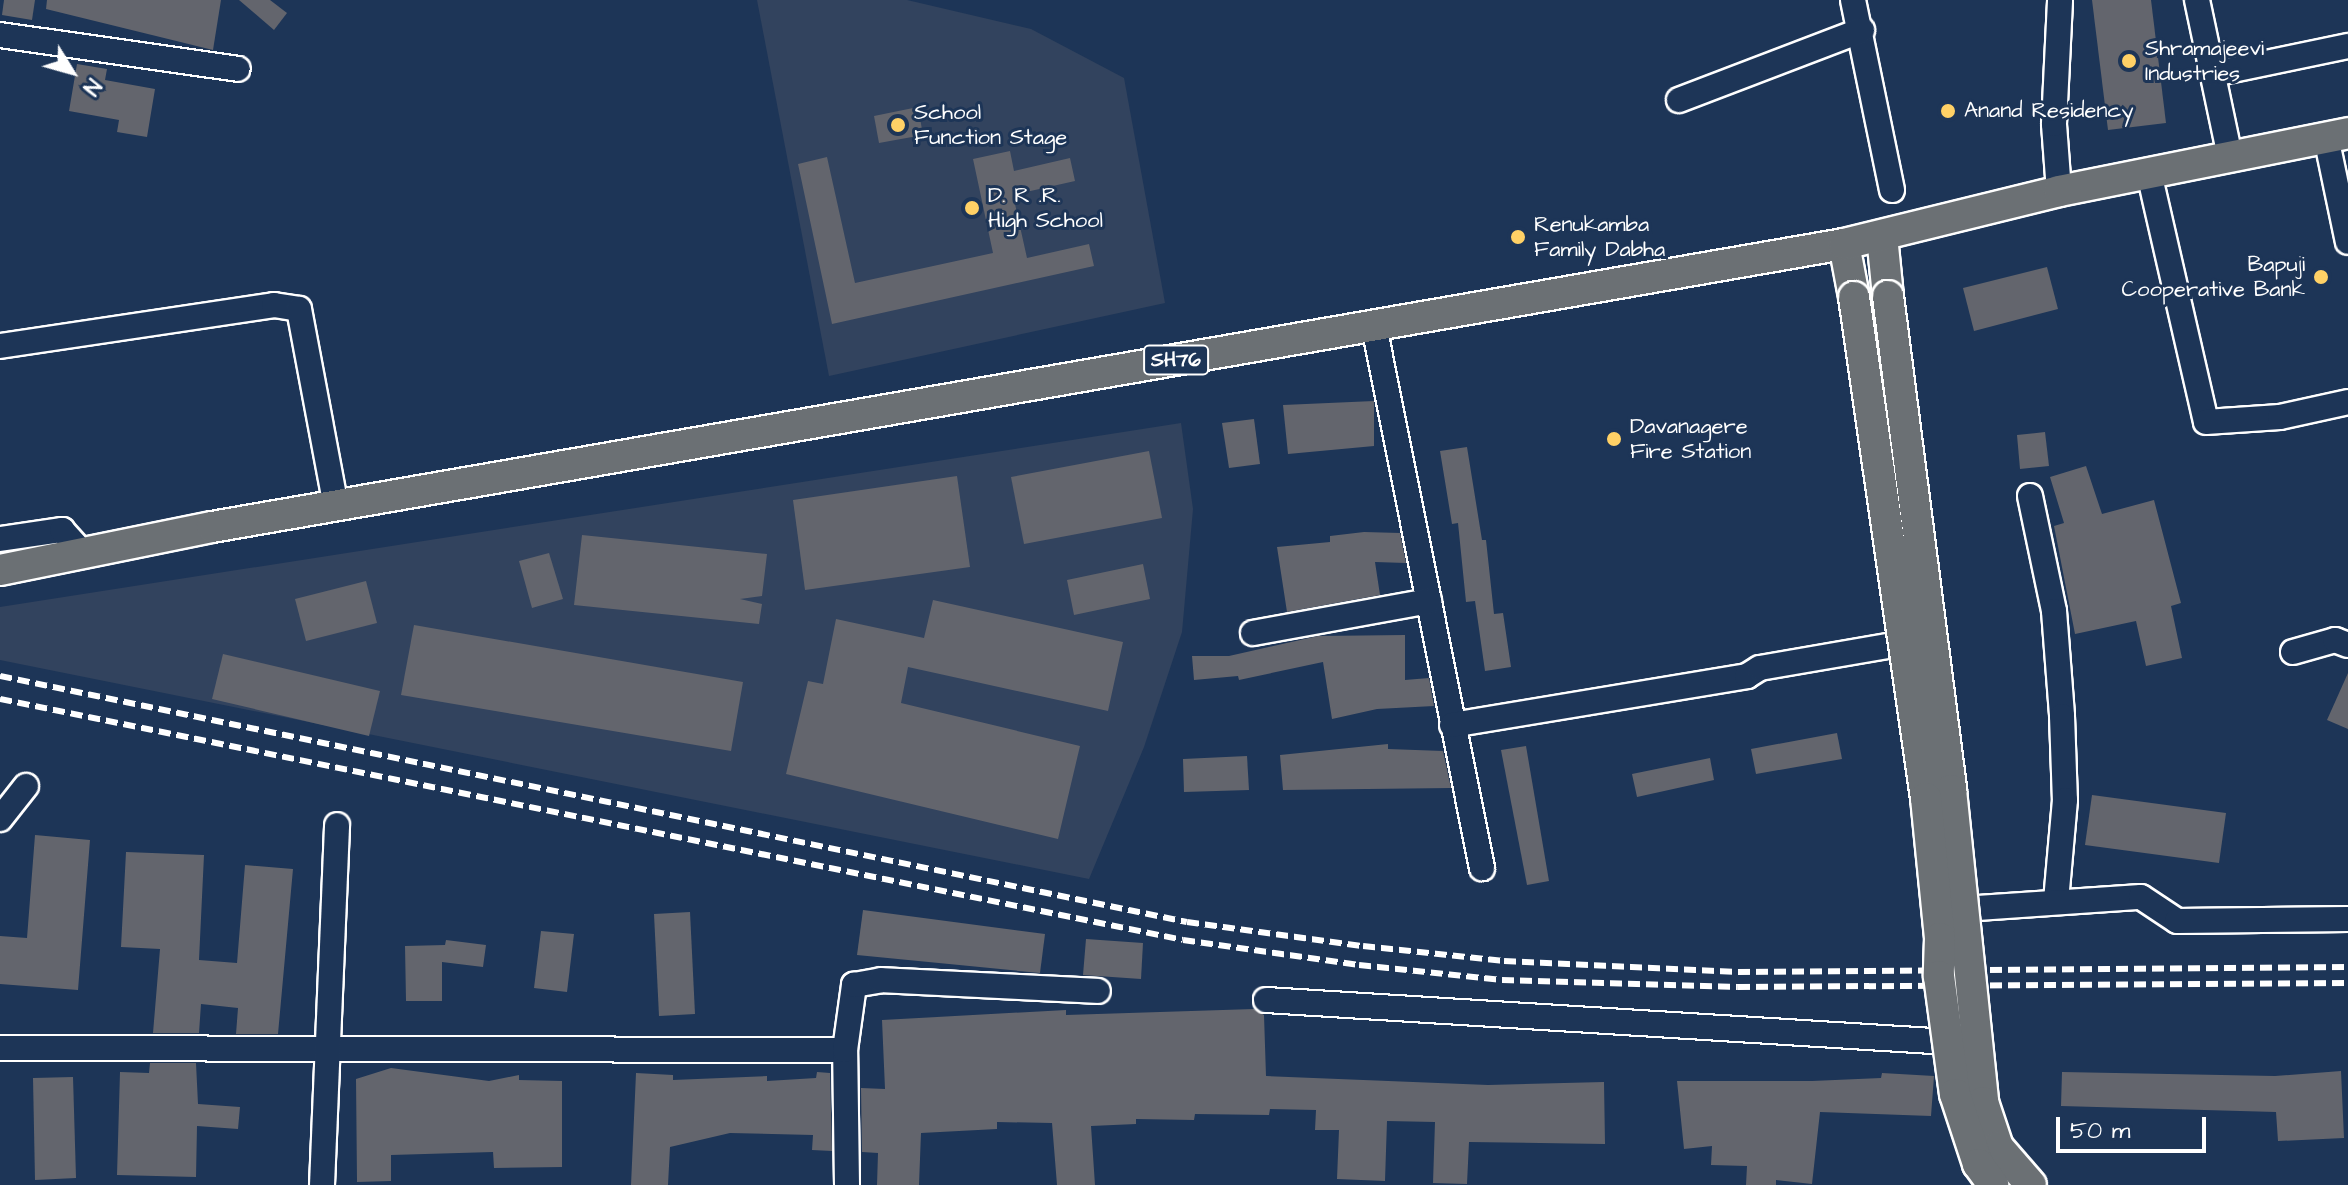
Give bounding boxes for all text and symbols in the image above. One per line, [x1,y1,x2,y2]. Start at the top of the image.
north arrow [32,32,112,112]
place label: Shramajeevi Industries [2145,35,2264,86]
marker: Shramajeevi Industries [2120,52,2138,70]
text: N [75,72,108,102]
place label: Anand Residency [1964,98,2134,124]
place label: School Function Stage [914,99,1067,150]
marker: Anand Residency [1939,102,1957,120]
marker: School Function Stage [889,116,907,134]
place label: D. R .R. High School [988,182,1103,234]
marker: D. R .R. High School [963,199,981,217]
place label: Renukamba Family Dabha [1534,211,1665,262]
marker: Renukamba Family Dabha [1509,228,1527,246]
place label: Bapuji Cooperative Bank [2122,251,2305,302]
marker: Bapuji Cooperative Bank [2312,268,2330,286]
road number: SH76 [1142,344,1210,376]
place label: Davanagere Fire Station [1630,413,1751,464]
marker: Davanagere Fire Station [1605,430,1623,448]
scale bar [2060,1101,2210,1151]
text: 50 m [2070,1114,2130,1148]

